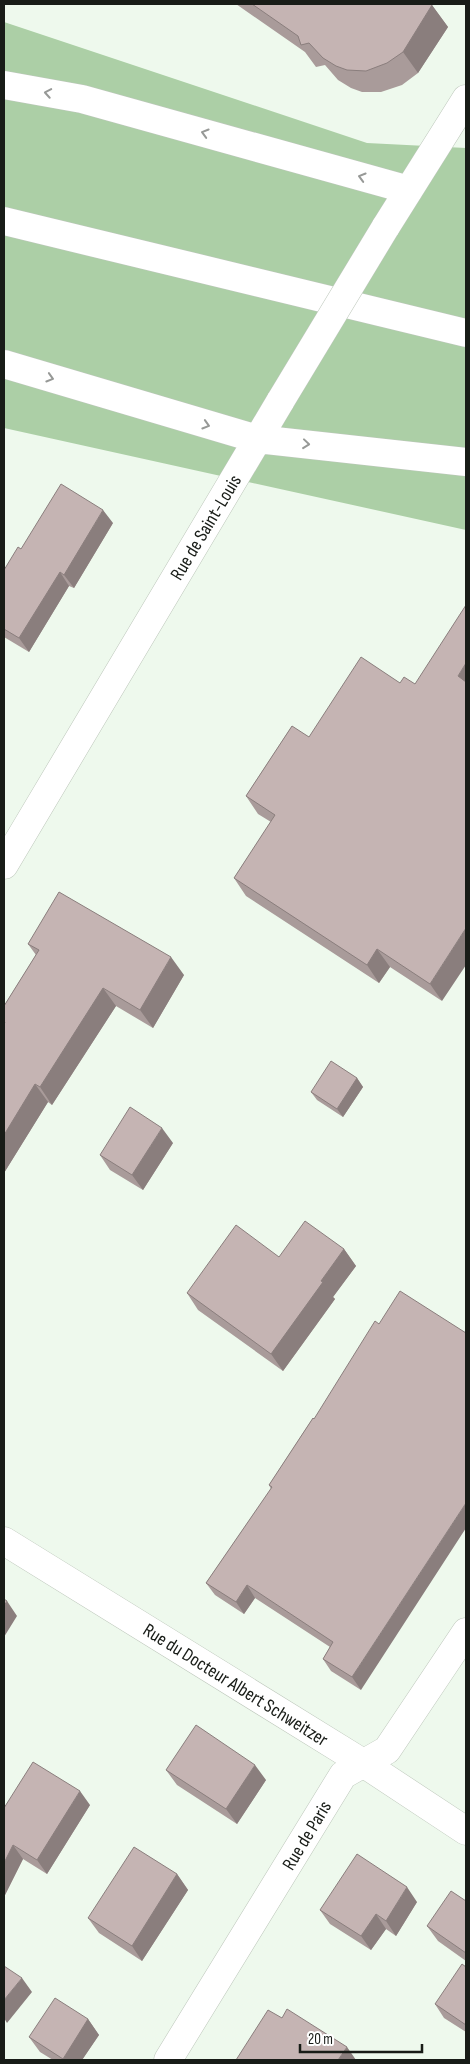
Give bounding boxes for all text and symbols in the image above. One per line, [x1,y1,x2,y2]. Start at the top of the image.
one-way arrow [43,88,52,98]
one-way arrow [201,128,210,139]
one-way arrow [358,172,366,182]
one-way arrow [46,373,54,383]
one-way arrow [201,419,210,429]
one-way arrow [302,438,310,449]
street label: Rue de Saint-Louis [166,471,247,585]
street label: Rue du Docteur Albert Schweitzer [138,1619,332,1752]
street label: Rue de Paris [278,1797,337,1875]
scale bar [300,2022,422,2054]
text: 20 m [308,2030,333,2049]

